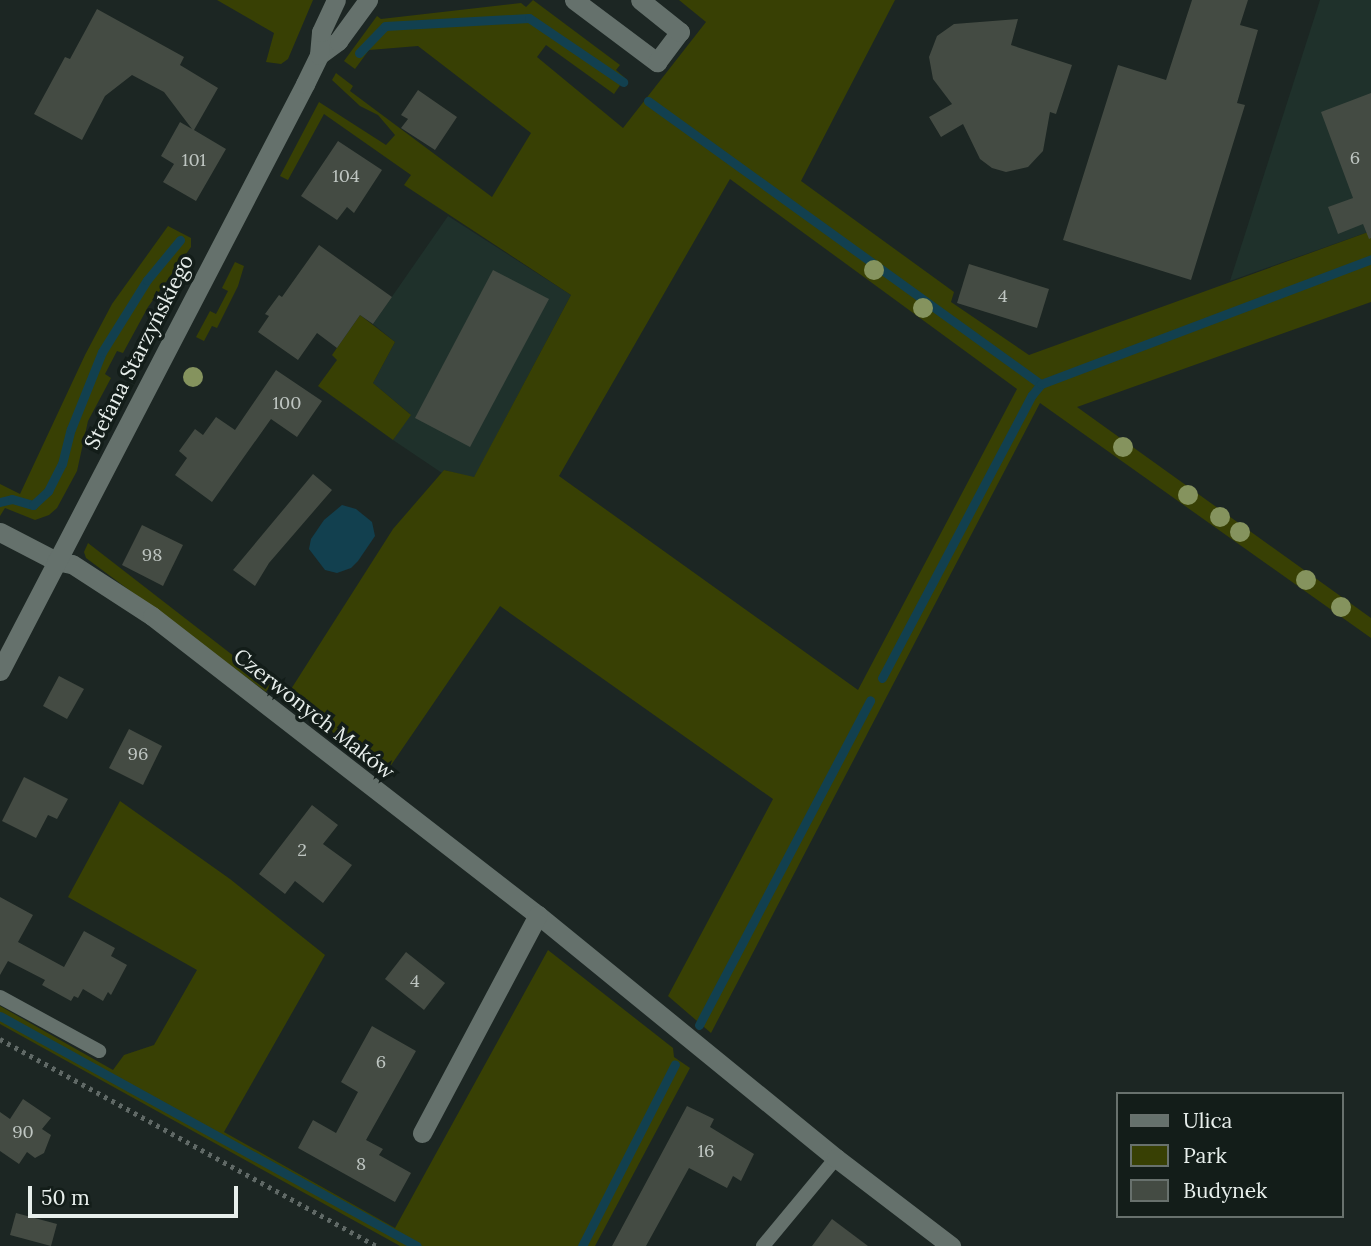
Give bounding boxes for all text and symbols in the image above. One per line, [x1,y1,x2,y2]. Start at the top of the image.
house number: 6 [1350,147,1360,169]
house number: 101 [182,149,206,171]
house number: 104 [332,165,360,187]
street label: Stefana Starzyńskiego [79,251,199,453]
house number: 4 [998,285,1008,307]
house number: 100 [273,392,301,414]
house number: 98 [142,544,162,566]
street label: Czerwonych Maków [228,643,400,785]
house number: 96 [128,743,148,765]
house number: 2 [297,839,307,861]
house number: 4 [410,970,420,992]
house number: 6 [376,1051,386,1073]
legend [1116,1092,1343,1218]
text: Ulica [1183,1107,1232,1134]
house number: 90 [12,1121,34,1143]
house number: 16 [698,1140,714,1162]
text: Park [1183,1142,1227,1169]
house number: 8 [356,1153,366,1175]
scale bar [32,1172,242,1216]
text: Budynek [1183,1177,1267,1204]
text: 50 m [41,1184,90,1211]

